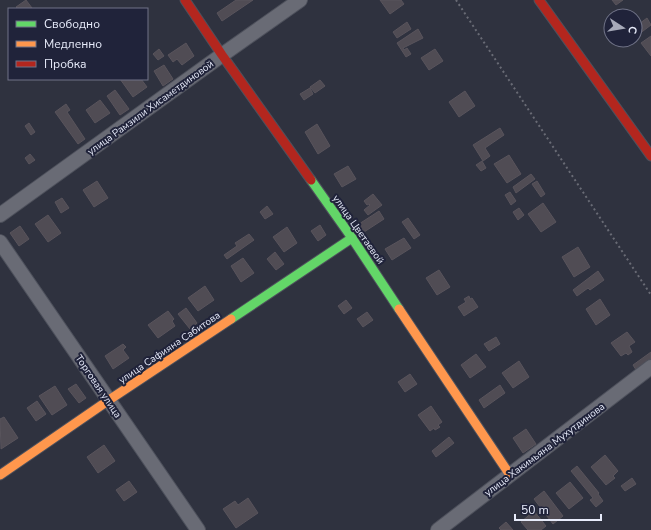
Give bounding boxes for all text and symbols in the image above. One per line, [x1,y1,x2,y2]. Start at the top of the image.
legend [8,8,148,80]
north arrow [603,8,643,48]
text: Свободно [44,16,100,32]
text: С [624,25,640,36]
text: Медленно [44,36,102,52]
text: Пробка [44,56,87,72]
street label: улица Рамзили Хисаметдиновой [85,57,217,158]
street label: улица Цветаевой [329,192,387,267]
street label: улица Сафияна Сабитова [116,308,223,387]
street label: Торговая улица [72,352,125,421]
street label: улица Хакимьяна Мухутдинова [481,400,608,500]
scale bar [515,496,601,522]
text: 50 m [521,502,549,518]

